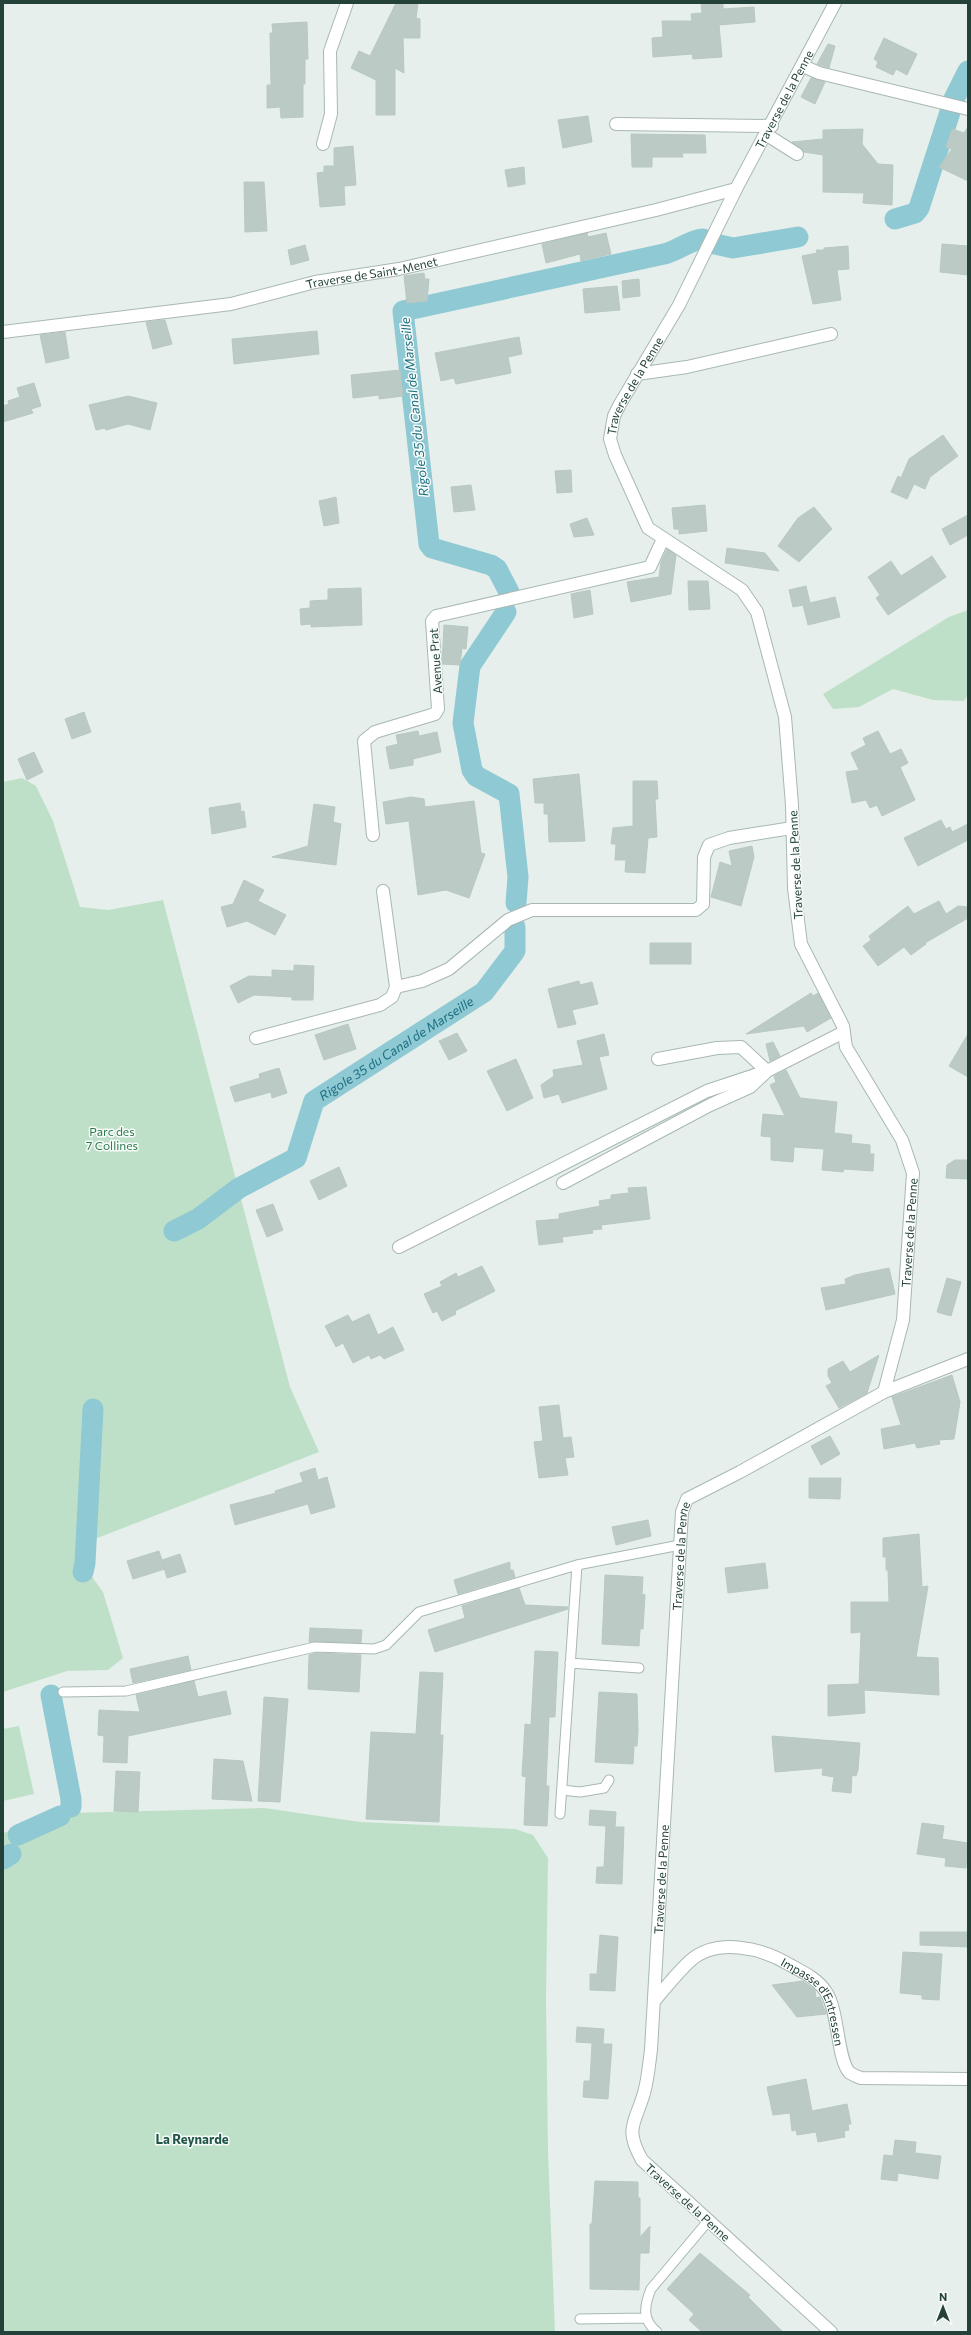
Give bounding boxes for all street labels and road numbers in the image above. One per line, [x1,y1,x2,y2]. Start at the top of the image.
street label: Traverse de la Penne [752,47,816,151]
street label: Traverse de Saint-Menet [304,253,439,291]
street label: Traverse de la Penne [604,334,665,436]
street label: Avenue Prat [426,628,444,694]
street label: Traverse de la Penne [785,810,805,920]
street label: Traverse de la Penne [898,1177,920,1288]
street label: Traverse de la Penne [669,1499,692,1611]
street label: Traverse de la Penne [651,1824,671,1934]
street label: Impasse d'Entressen [779,1954,847,2047]
street label: Traverse de la Penne [643,2160,733,2244]

